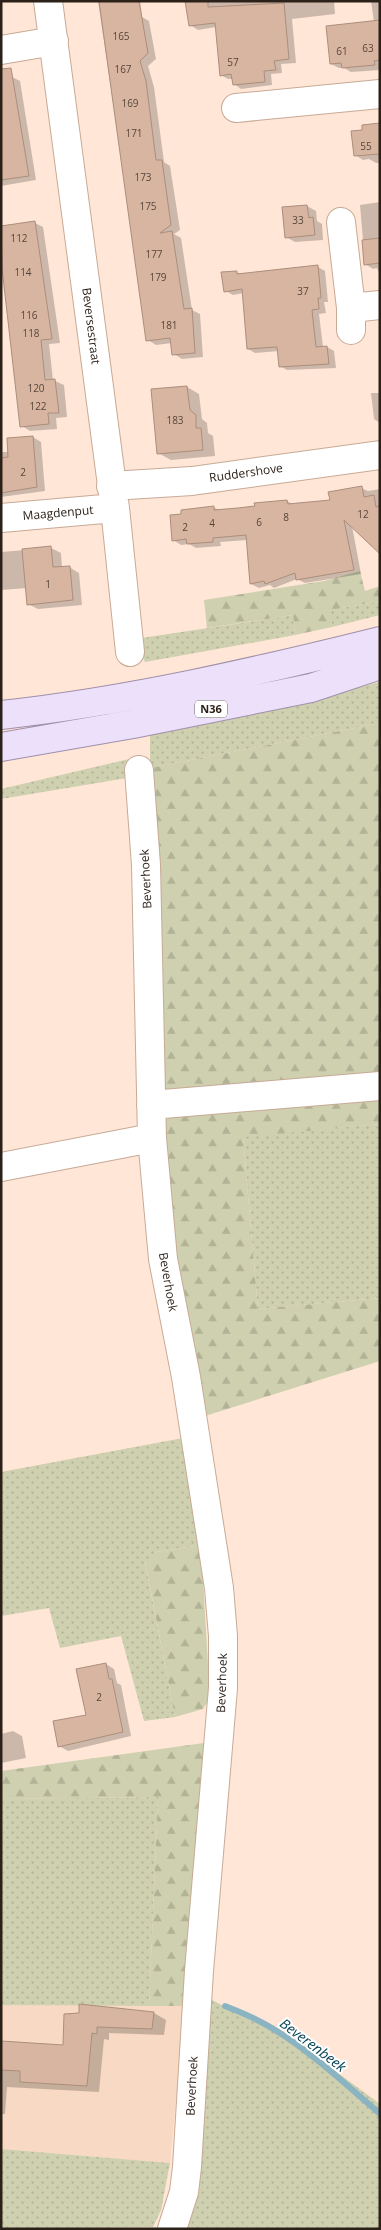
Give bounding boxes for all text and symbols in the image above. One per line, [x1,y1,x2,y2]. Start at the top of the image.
house number: 165 [112,29,130,43]
house number: 63 [362,41,374,55]
house number: 61 [336,44,348,58]
house number: 57 [227,55,239,69]
house number: 167 [114,62,132,76]
house number: 169 [121,96,139,110]
house number: 171 [125,126,143,140]
house number: 55 [360,139,372,153]
house number: 173 [134,170,152,184]
house number: 175 [139,199,157,213]
house number: 33 [292,213,304,227]
house number: 112 [10,231,28,245]
house number: 177 [145,247,163,261]
house number: 114 [14,265,32,279]
house number: 179 [149,270,167,284]
house number: 37 [297,284,309,298]
street label: Beversestraat [78,287,105,365]
house number: 116 [20,308,38,322]
house number: 181 [160,318,178,332]
house number: 118 [22,326,40,340]
house number: 120 [27,381,45,395]
house number: 122 [29,399,47,413]
house number: 183 [166,413,184,427]
street label: Ruddershove [208,459,284,486]
house number: 2 [20,465,26,479]
street label: Maagdenput [22,501,94,524]
house number: 12 [357,507,369,521]
house number: 8 [283,510,289,524]
house number: 6 [256,515,262,529]
house number: 4 [209,516,215,530]
house number: 2 [182,520,188,534]
house number: 1 [45,577,51,591]
road number: N36 [195,701,227,718]
street label: Beverhoek [135,848,156,909]
street label: Beverhoek [155,1251,182,1313]
street label: Beverhoek [212,1652,231,1713]
house number: 2 [96,1690,102,1704]
water label: Beverenbeek [276,2013,351,2076]
street label: Beverhoek [181,2055,202,2116]

